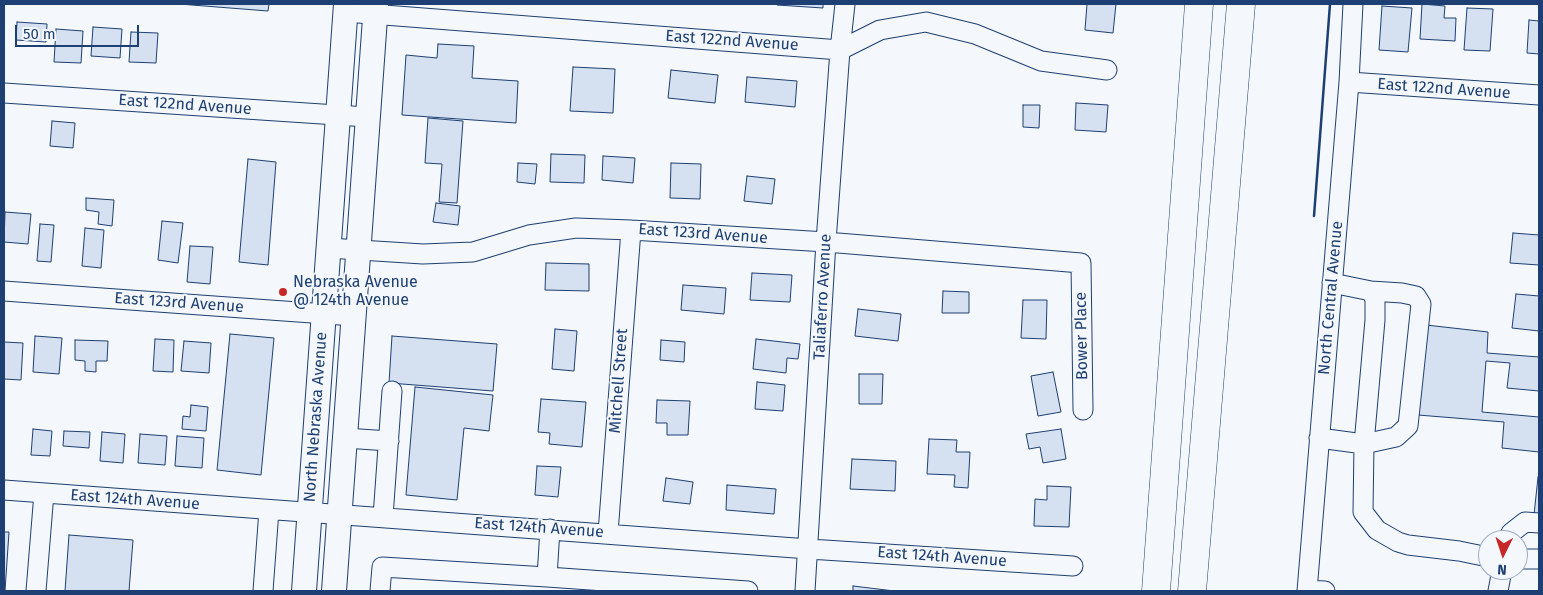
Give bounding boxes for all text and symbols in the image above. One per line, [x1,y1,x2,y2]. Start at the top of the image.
scale bar [18,15,141,47]
text: 50 m [23,25,56,43]
street label: East 122nd Avenue [665,27,799,55]
street label: East 122nd Avenue [1377,75,1511,103]
street label: East 122nd Avenue [118,91,252,119]
street label: East 123rd Avenue [638,220,768,248]
street label: North Central Avenue [1315,220,1347,376]
street label: Taliaferro Avenue [810,233,836,361]
place label: Nebraska Avenue @ 124th Avenue [293,273,418,311]
marker: Nebraska Avenue @ 124th Avenue [277,286,289,298]
street label: East 123rd Avenue [114,289,244,317]
street label: Bower Place [1072,292,1092,380]
street label: Mitchell Street [606,328,632,434]
street label: North Nebraska Avenue [300,331,332,503]
street label: East 124th Avenue [70,486,200,514]
street label: East 124th Avenue [474,514,604,542]
north arrow [1478,530,1528,580]
street label: East 124th Avenue [877,543,1007,571]
text: N [1497,561,1507,578]

